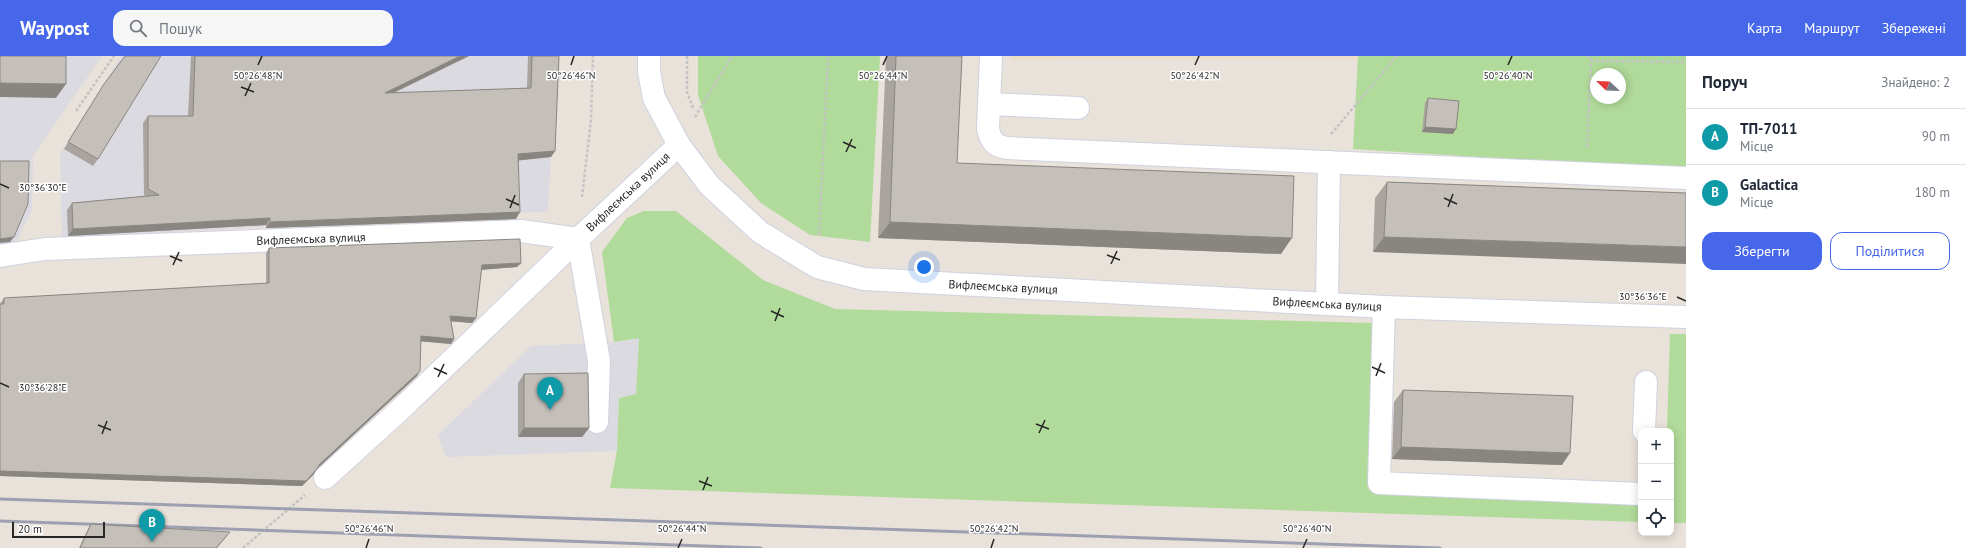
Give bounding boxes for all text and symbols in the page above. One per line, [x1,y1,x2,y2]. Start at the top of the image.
search box [113,10,393,46]
text: Waypost [20,16,89,40]
icon: search [127,17,149,39]
text: Пошук [159,19,202,38]
text: Карта [1747,19,1782,37]
text: Маршрут [1804,19,1860,37]
text: Збережені [1882,19,1946,37]
north arrow [1590,68,1626,104]
text: 50°26'48"N [233,69,283,82]
text: 50°26'46"N [546,69,596,82]
text: 50°26'44"N [858,69,908,82]
text: 50°26'42"N [1170,69,1220,82]
text: 50°26'40"N [1483,69,1533,82]
text: Поруч [1702,71,1748,93]
text: Знайдено: 2 [1881,74,1950,91]
text: ТП-7011 [1740,119,1798,138]
text: A [1711,128,1719,145]
text: 90 m [1922,128,1950,145]
text: Місце [1740,138,1773,155]
street label: Вифлеємська вулиця [583,149,673,234]
text: Galactica [1740,175,1798,194]
text: 30°36'30"E [19,181,67,194]
text: B [1711,184,1719,201]
text: 180 m [1915,184,1950,201]
text: Місце [1740,194,1773,211]
street label: Вифлеємська вулиця [256,229,366,248]
button: Зберегти [1702,232,1822,270]
button: Поділитися [1830,232,1950,270]
your location [914,257,934,277]
street label: Вифлеємська вулиця [948,276,1058,297]
text: 30°36'36"E [1619,290,1667,303]
street label: Вифлеємська вулиця [1272,293,1382,314]
pin: A [537,377,563,410]
text: 30°36'28"E [19,381,67,394]
map controls [1638,428,1674,536]
button: + [1638,428,1674,464]
button: − [1638,464,1674,500]
button: locate [1638,500,1674,536]
pin: B [139,509,165,542]
scale bar [12,520,105,539]
text: 20 m [18,522,42,536]
text: 50°26'46"N [344,522,394,535]
text: 50°26'44"N [657,522,707,535]
text: 50°26'42"N [969,522,1019,535]
text: 50°26'40"N [1282,522,1332,535]

